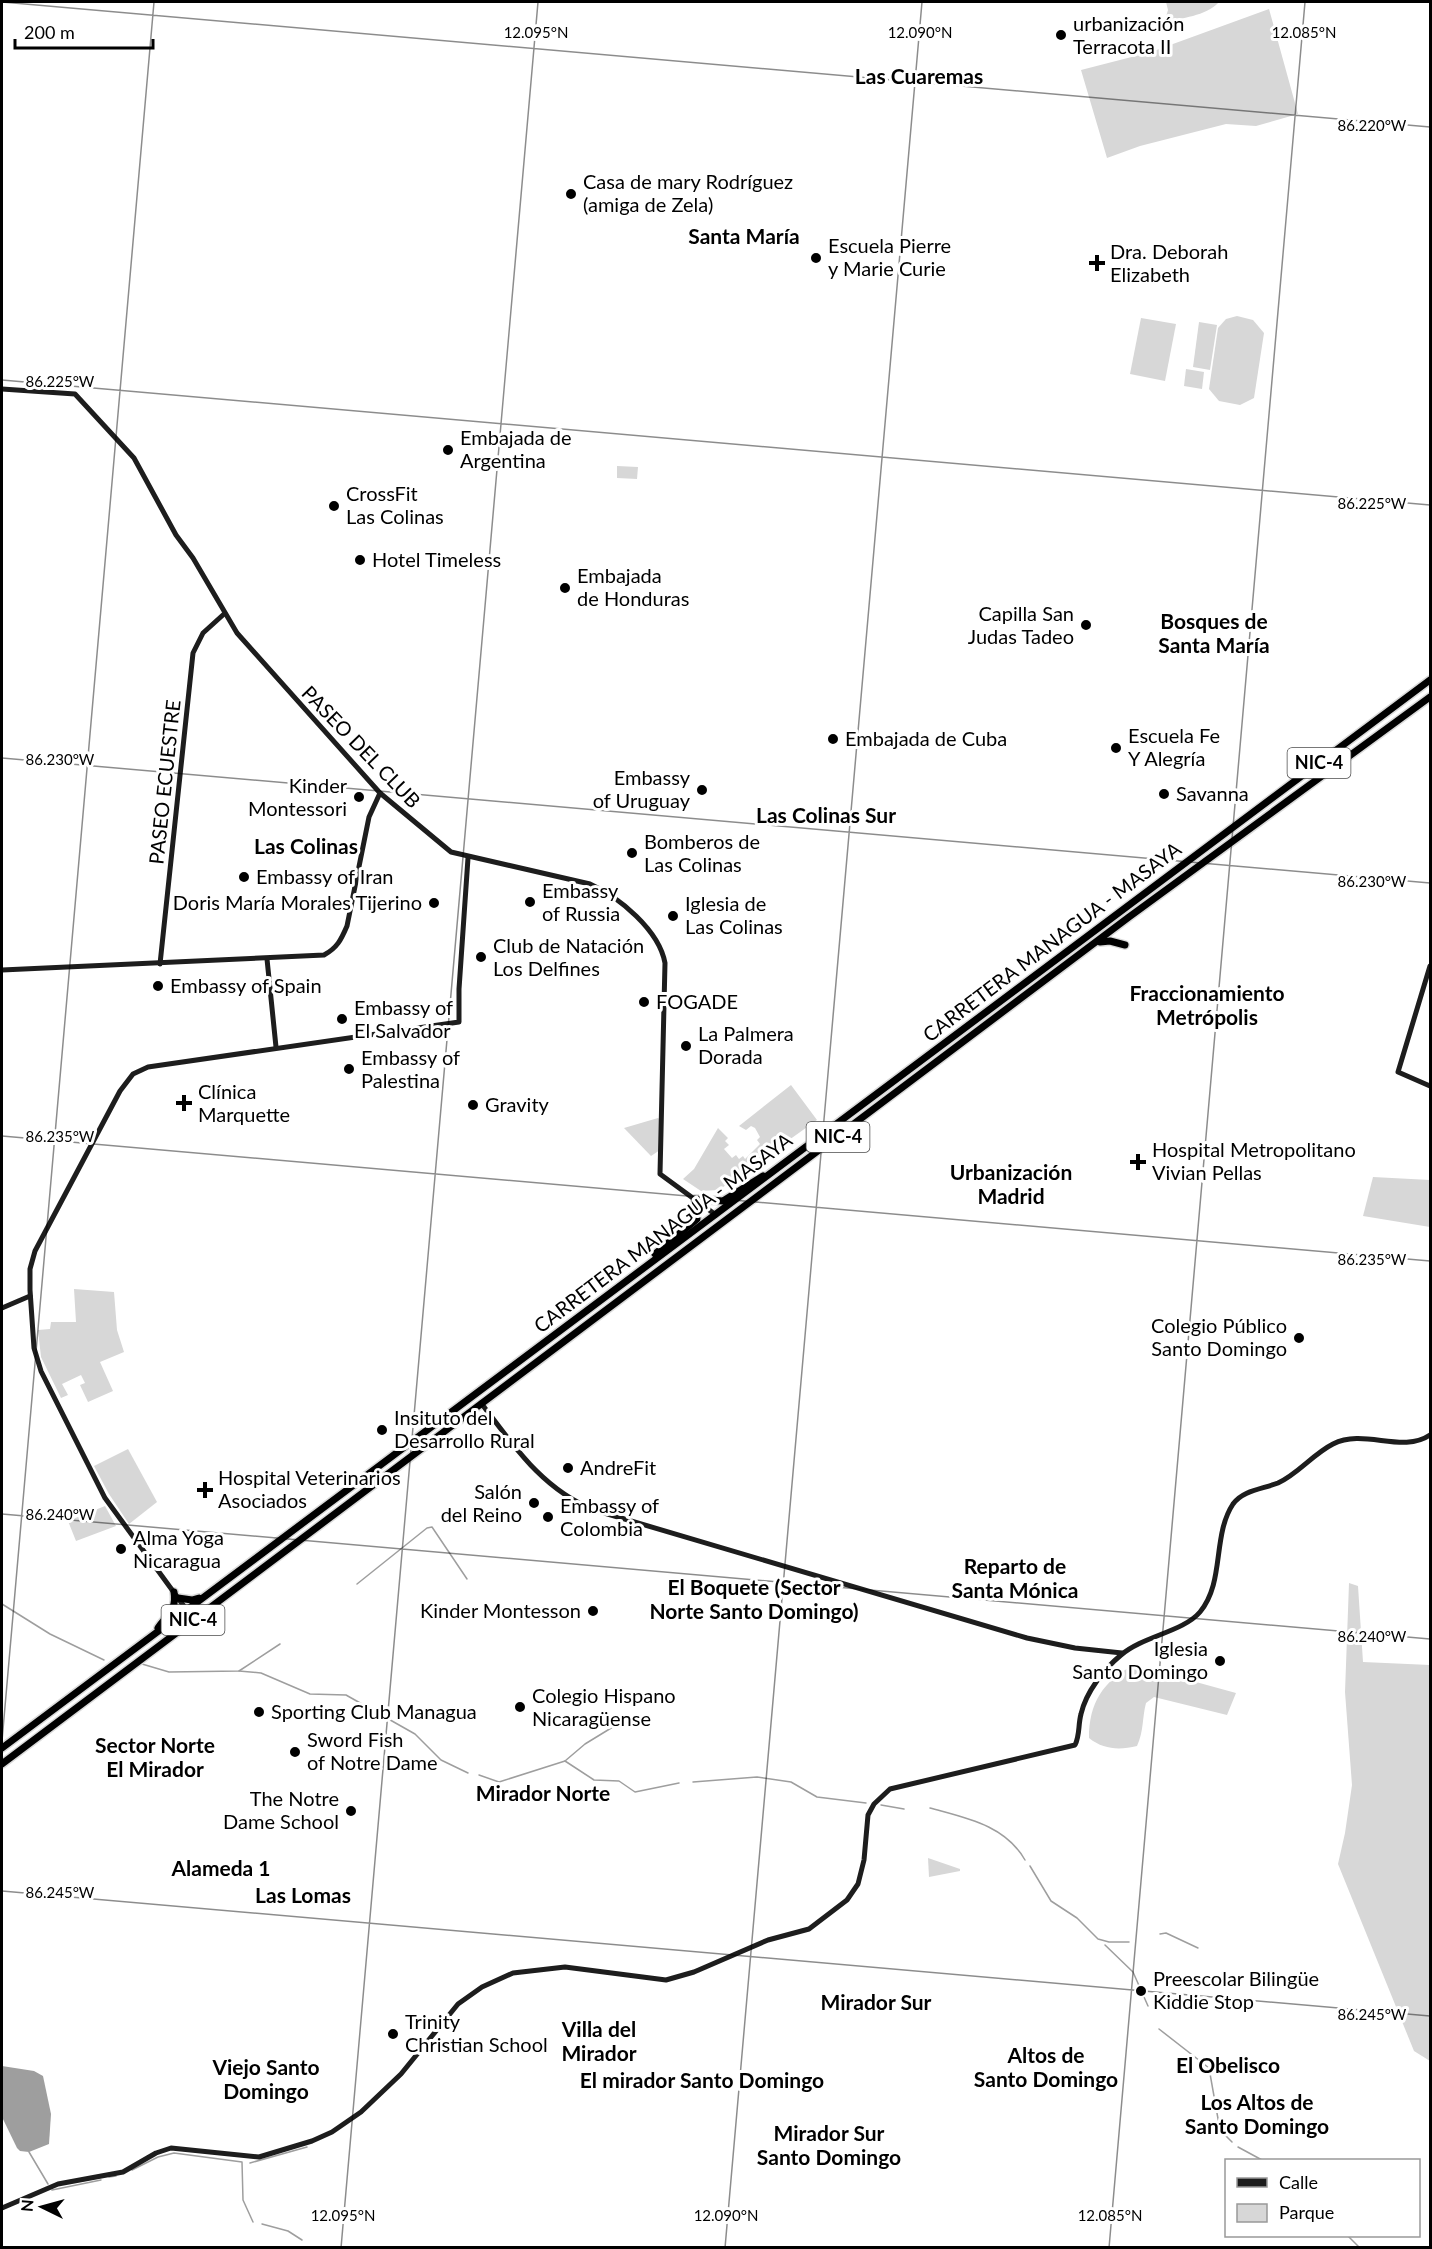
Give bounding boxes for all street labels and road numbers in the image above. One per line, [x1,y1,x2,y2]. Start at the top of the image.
street label: PASEO DEL CLUB [297,680,426,812]
street label: PASEO ECUESTRE [143,698,185,865]
road number: NIC-4 [1288,748,1350,778]
street label: CARRETERA MANAGUA - MASAYA [918,836,1186,1046]
road number: NIC-4 [806,1122,870,1152]
street label: CARRETERA MANAGUA - MASAYA [529,1127,797,1337]
road number: NIC-4 [162,1605,224,1635]

